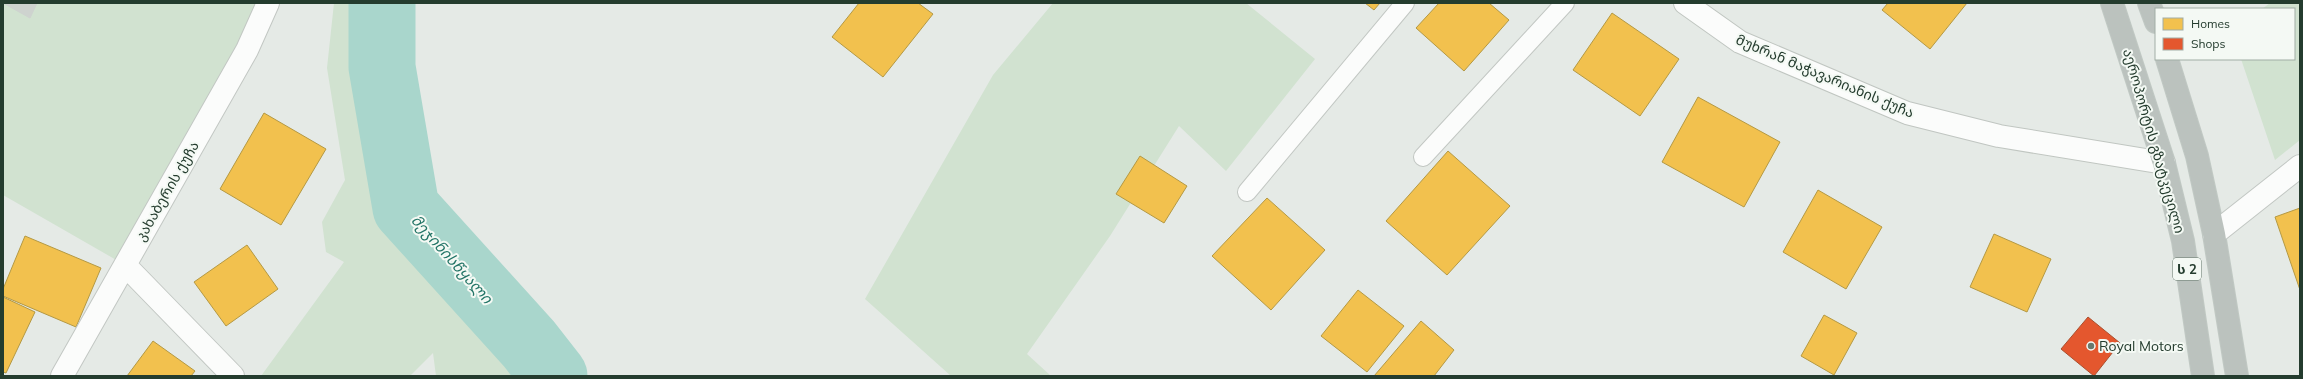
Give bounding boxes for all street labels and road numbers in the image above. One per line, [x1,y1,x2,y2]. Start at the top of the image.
street label: მუხრან მაჭავარიანის ქუჩა [1733,30,1917,122]
street label: აეროპორტის გზატკეცილი [2119,47,2189,235]
street label: კახაბერის ქუჩა [131,138,203,244]
road number: ს 2 [2173,258,2201,280]

